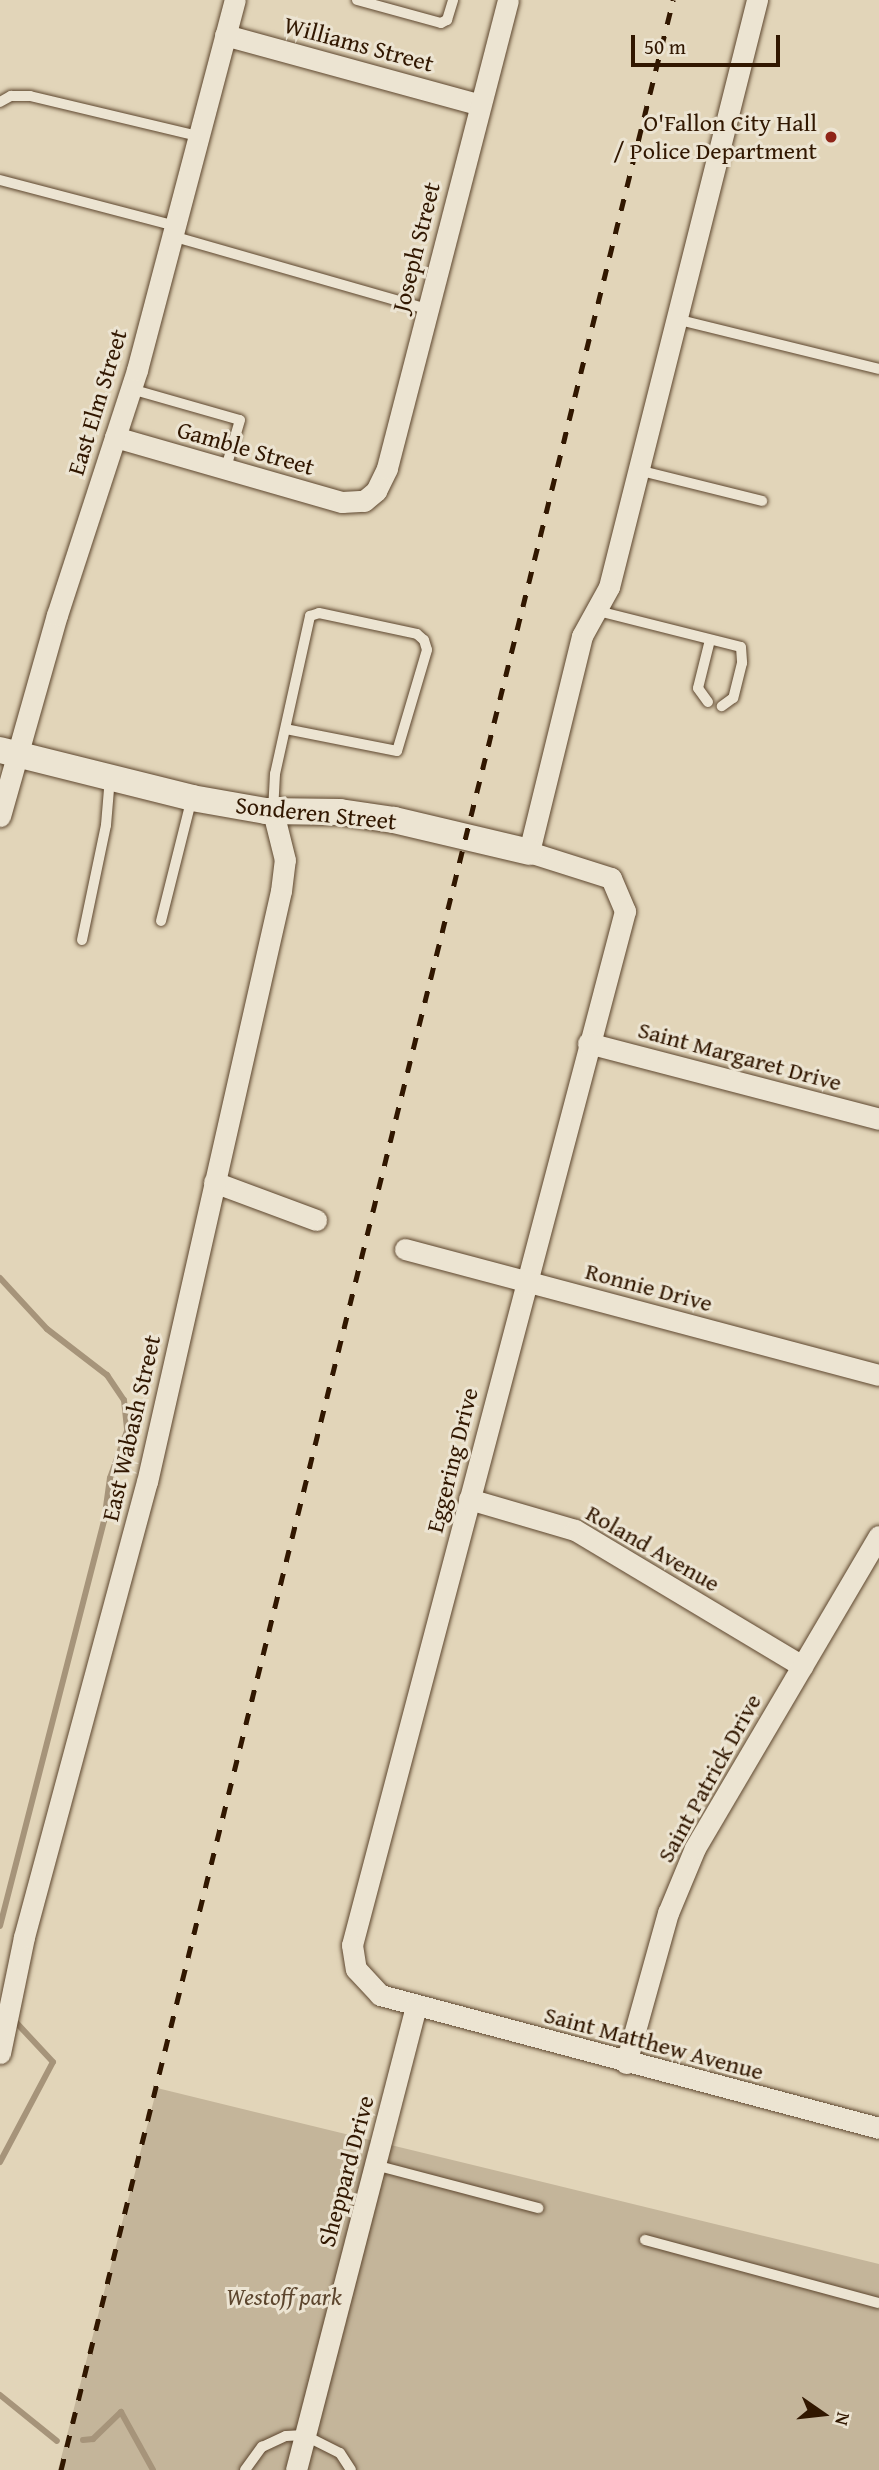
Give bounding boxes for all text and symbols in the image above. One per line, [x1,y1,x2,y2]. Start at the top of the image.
street label: Williams Street [281,10,437,78]
scale bar [634,21,783,65]
text: 50 m [644,31,686,62]
place label: O'Fallon City Hall / Police Department [613,109,817,165]
marker: O'Fallon City Hall / Police Department [823,129,839,145]
street label: Joseph Street [386,179,446,315]
street label: East Elm Street [61,325,133,479]
street label: Gamble Street [174,415,318,481]
street label: Sonderen Street [234,790,398,836]
street label: Saint Margaret Drive [635,1015,845,1097]
street label: Ronnie Drive [582,1256,716,1318]
street label: East Wabash Street [96,1332,166,1524]
street label: Eggering Drive [420,1384,484,1536]
street label: Roland Avenue [581,1498,725,1598]
street label: Saint Patrick Drive [651,1689,767,1867]
street label: Saint Matthew Avenue [541,2000,767,2086]
street label: Sheppard Drive [312,2092,380,2250]
park label: Westoff park [226,2283,342,2311]
north arrow [788,2379,858,2449]
text: N [828,2410,858,2429]

